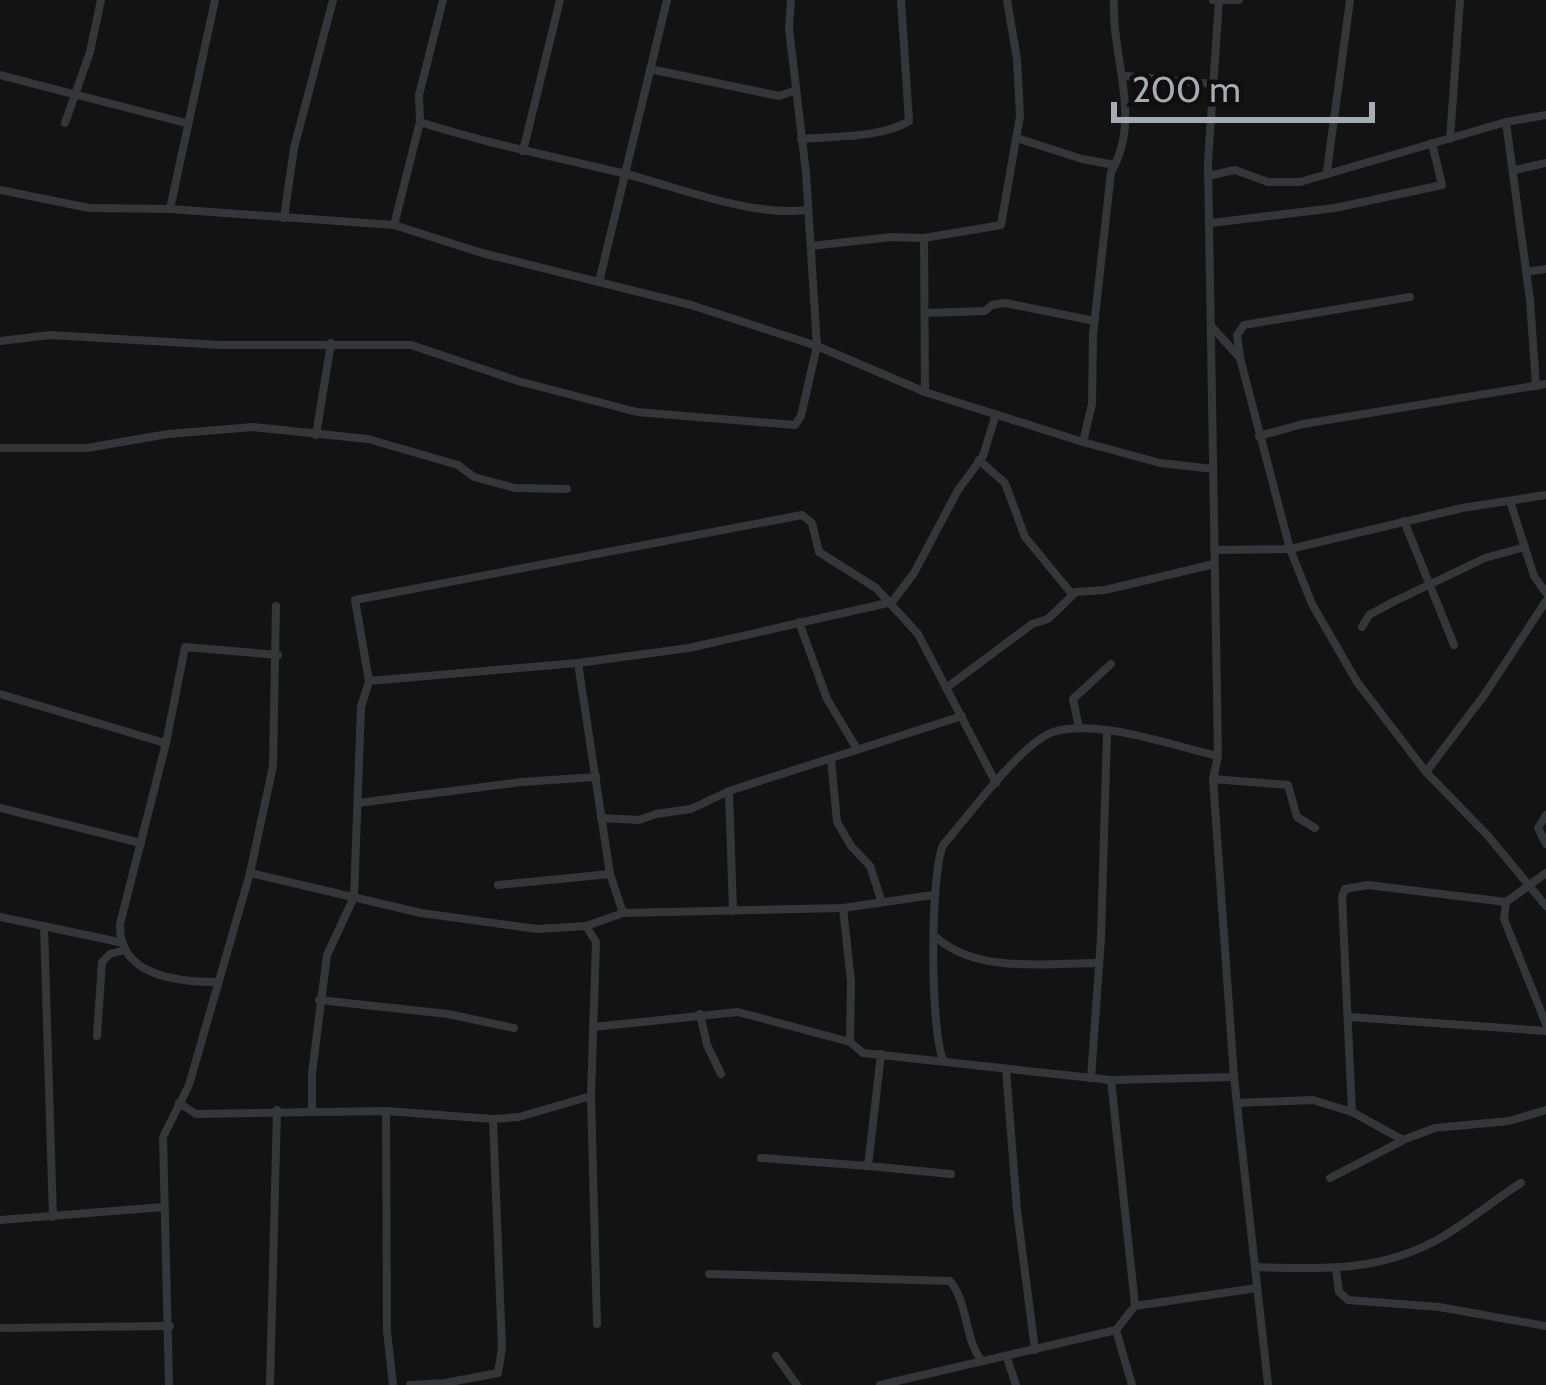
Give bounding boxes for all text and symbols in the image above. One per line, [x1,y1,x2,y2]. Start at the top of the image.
scale bar [1114,48,1372,122]
text: 200 m [1132,67,1241,111]

